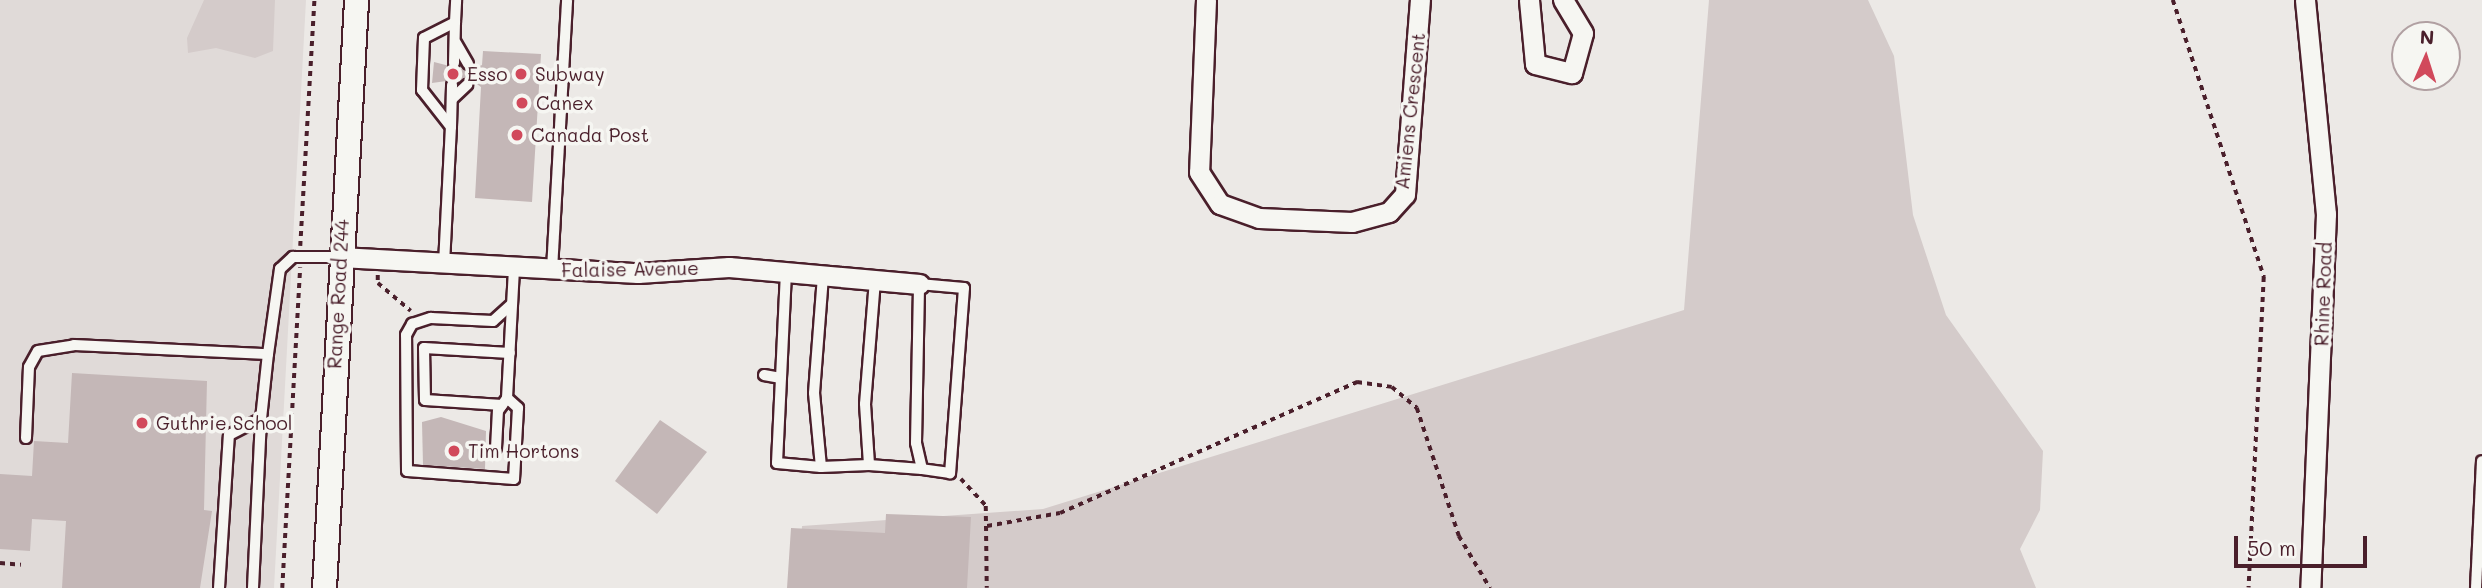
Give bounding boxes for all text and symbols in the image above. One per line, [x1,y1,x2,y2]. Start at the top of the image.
north arrow [2391,21,2461,91]
text: N [2419,24,2435,49]
street label: Amiens Crescent [1390,31,1430,191]
place label: Esso [467,63,508,85]
place label: Subway [535,63,605,85]
marker: Esso [445,66,461,82]
marker: Subway [513,66,529,82]
place label: Canex [536,92,593,114]
marker: Canex [514,95,530,111]
place label: Canada Post [531,124,649,146]
marker: Canada Post [509,127,525,143]
street label: Range Road 244 [323,219,353,369]
street label: Rhine Road [2310,241,2336,347]
street label: Falaise Avenue [561,256,699,282]
place label: Guthrie School [156,412,293,434]
marker: Guthrie School [134,415,150,431]
place label: Tim Hortons [468,440,579,462]
marker: Tim Hortons [446,443,462,459]
scale bar [2237,522,2370,566]
text: 50 m [2247,534,2296,561]

